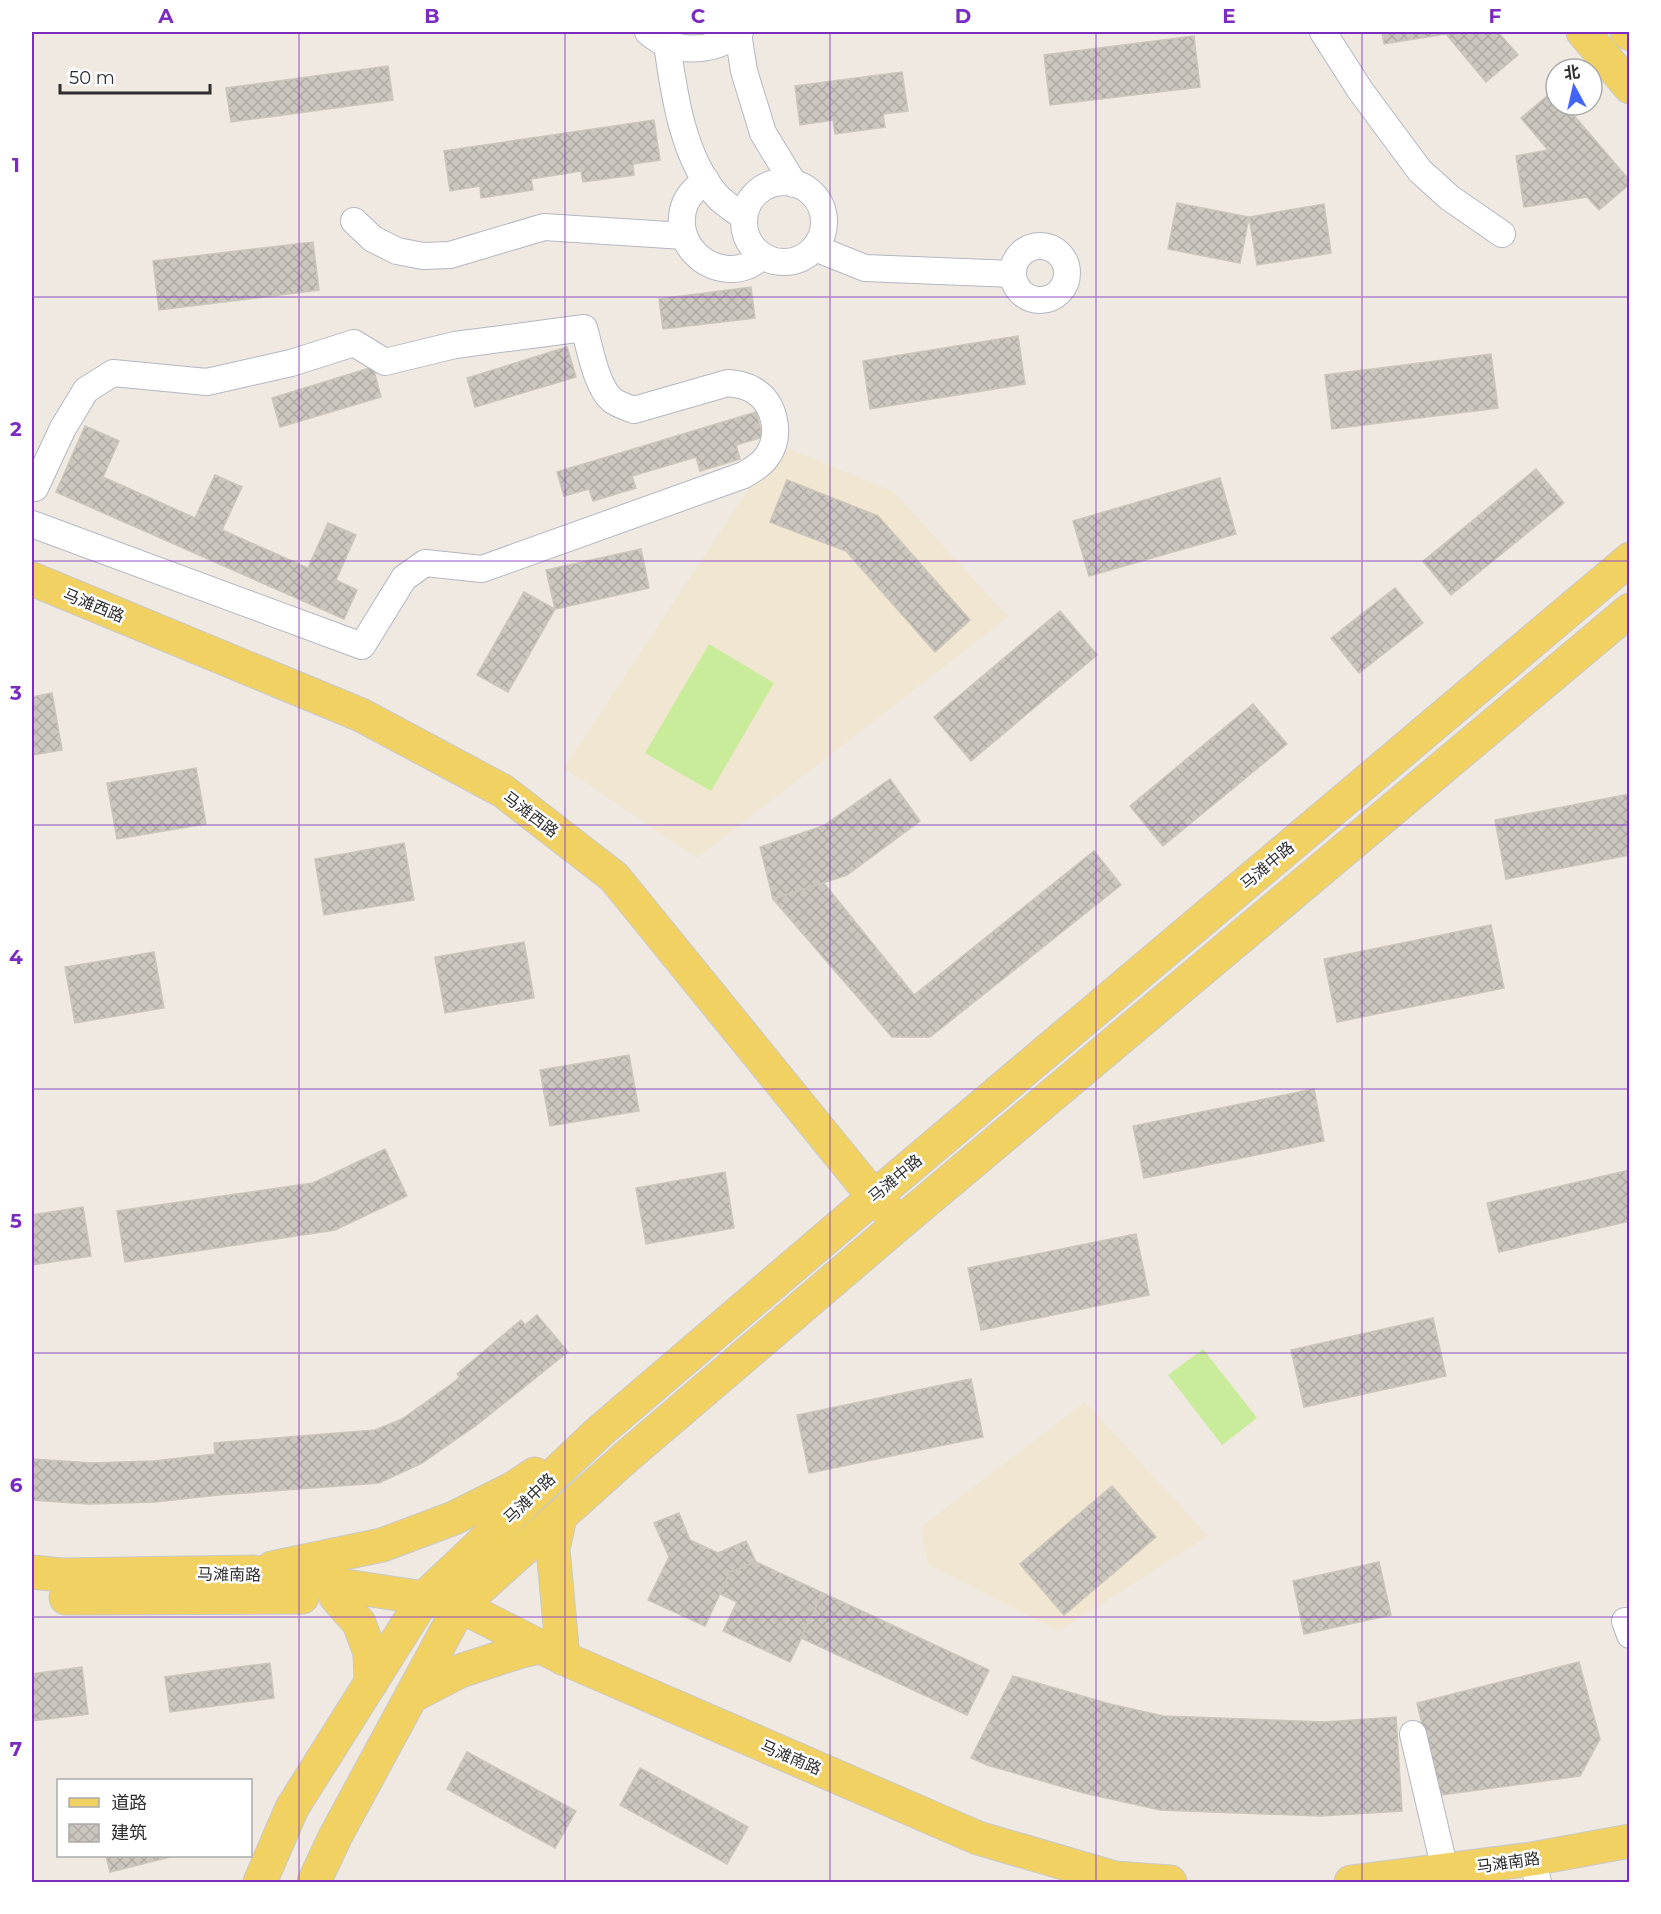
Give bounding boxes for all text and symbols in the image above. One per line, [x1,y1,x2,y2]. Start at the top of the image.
text: A [157,4,174,28]
text: B [424,4,440,28]
text: C [691,4,706,28]
text: D [955,4,971,28]
text: E [1222,4,1236,28]
text: F [1489,4,1502,28]
scale bar [60,57,210,95]
north arrow [1544,57,1604,117]
text: 北 [1563,62,1581,83]
text: 50 m [69,67,115,89]
text: 1 [12,153,20,177]
text: 2 [10,417,22,441]
street label: 马滩西路 [61,585,127,626]
text: 3 [9,681,22,705]
street label: 马滩西路 [499,788,562,841]
street label: 马滩中路 [1237,838,1298,893]
text: 4 [9,945,23,969]
street label: 马滩中路 [865,1151,926,1206]
text: 5 [10,1209,22,1233]
street label: 马滩中路 [500,1469,559,1527]
text: 6 [10,1473,23,1497]
street label: 马滩南路 [197,1564,261,1585]
street label: 马滩南路 [758,1736,824,1779]
text: 7 [10,1737,22,1761]
legend [57,1779,252,1857]
text: 道路 [111,1792,147,1814]
text: 建筑 [111,1822,147,1844]
street label: 马滩南路 [1475,1849,1541,1876]

